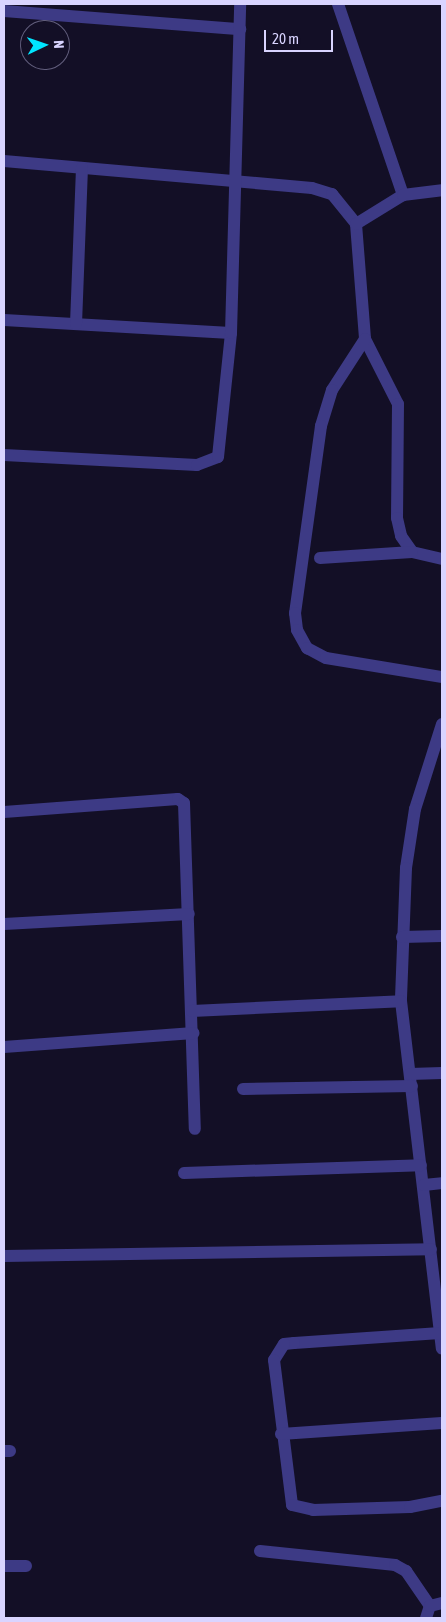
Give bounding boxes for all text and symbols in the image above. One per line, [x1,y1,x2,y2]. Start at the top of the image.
north arrow [20,20,70,70]
scale bar [266,20,335,52]
text: 20 m [272,30,299,47]
text: N [51,40,67,49]

